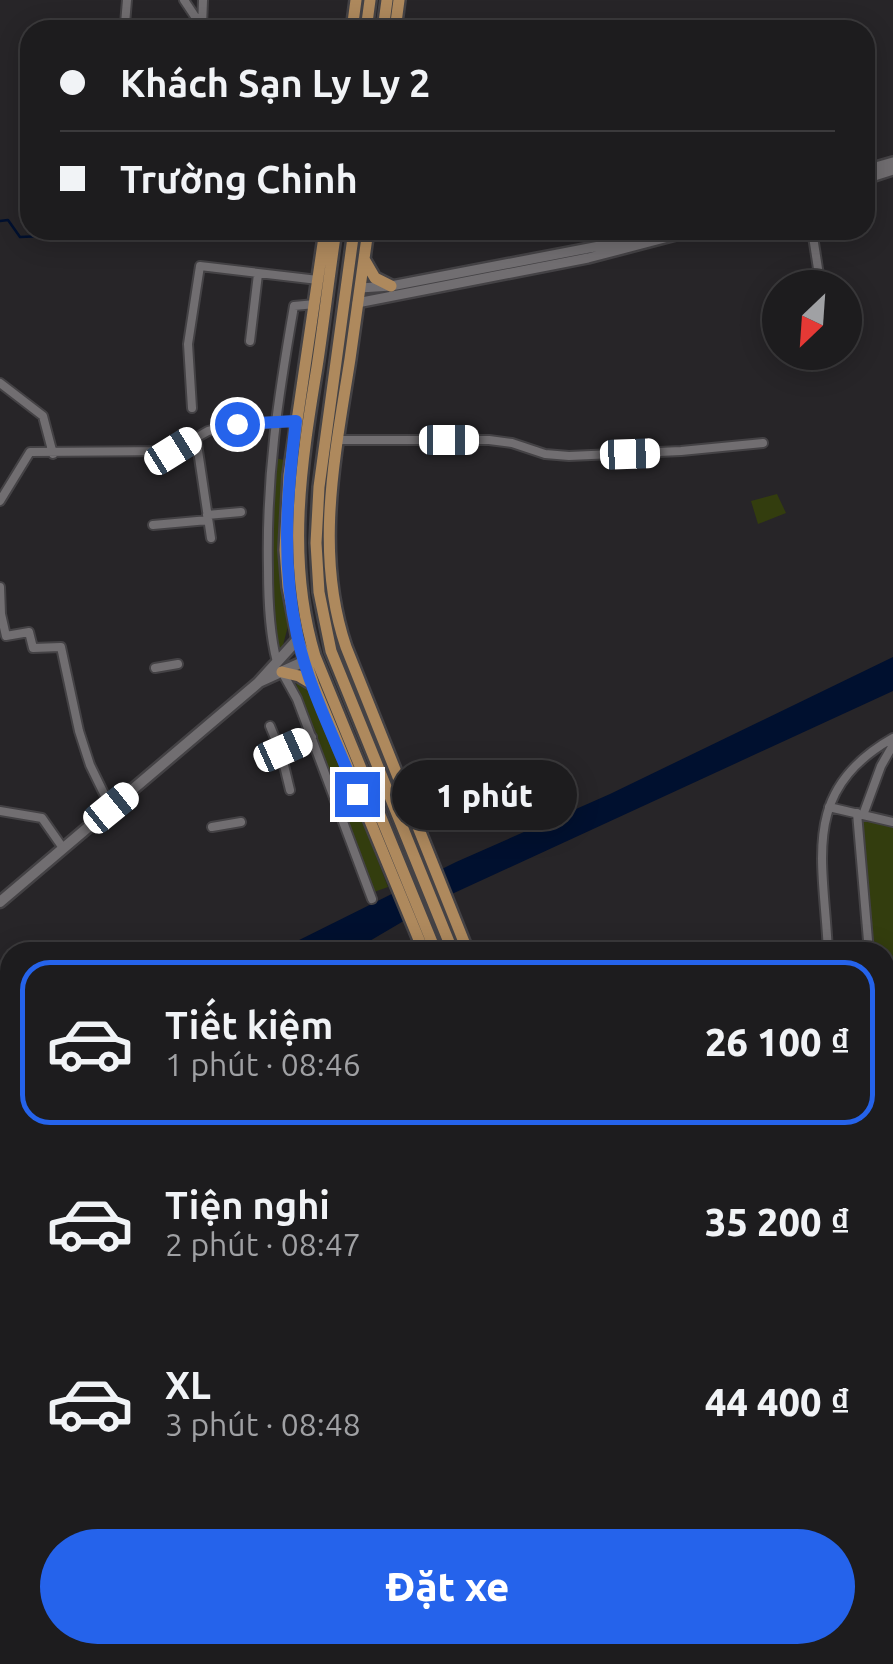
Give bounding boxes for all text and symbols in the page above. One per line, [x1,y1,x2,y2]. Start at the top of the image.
text: Khách Sạn Ly Ly 2 [120,62,431,104]
text: Trường Chinh [120,158,358,200]
north arrow [762,270,862,370]
map controls [762,270,862,370]
route start [215,402,260,447]
car [140,422,206,480]
car [419,425,479,455]
car [599,438,661,470]
car [249,724,317,776]
callout: 1 phút [392,759,577,829]
route end [335,772,380,817]
car [78,777,144,839]
text: 1 phút [436,777,533,813]
icon: car [45,998,135,1088]
text: Tiết kiệm [165,1004,333,1046]
text: 26 100 ₫ [705,1021,850,1063]
text: 1 phút · 08:46 [165,1046,361,1082]
icon: car [45,1178,135,1268]
text: Tiện nghi [165,1184,330,1226]
text: 35 200 ₫ [705,1201,850,1243]
text: 2 phút · 08:47 [165,1226,361,1262]
icon: car [45,1358,135,1448]
text: XL [165,1364,211,1406]
text: 44 400 ₫ [705,1381,850,1423]
text: 3 phút · 08:48 [165,1406,361,1442]
button: Đặt xe [40,1529,855,1644]

